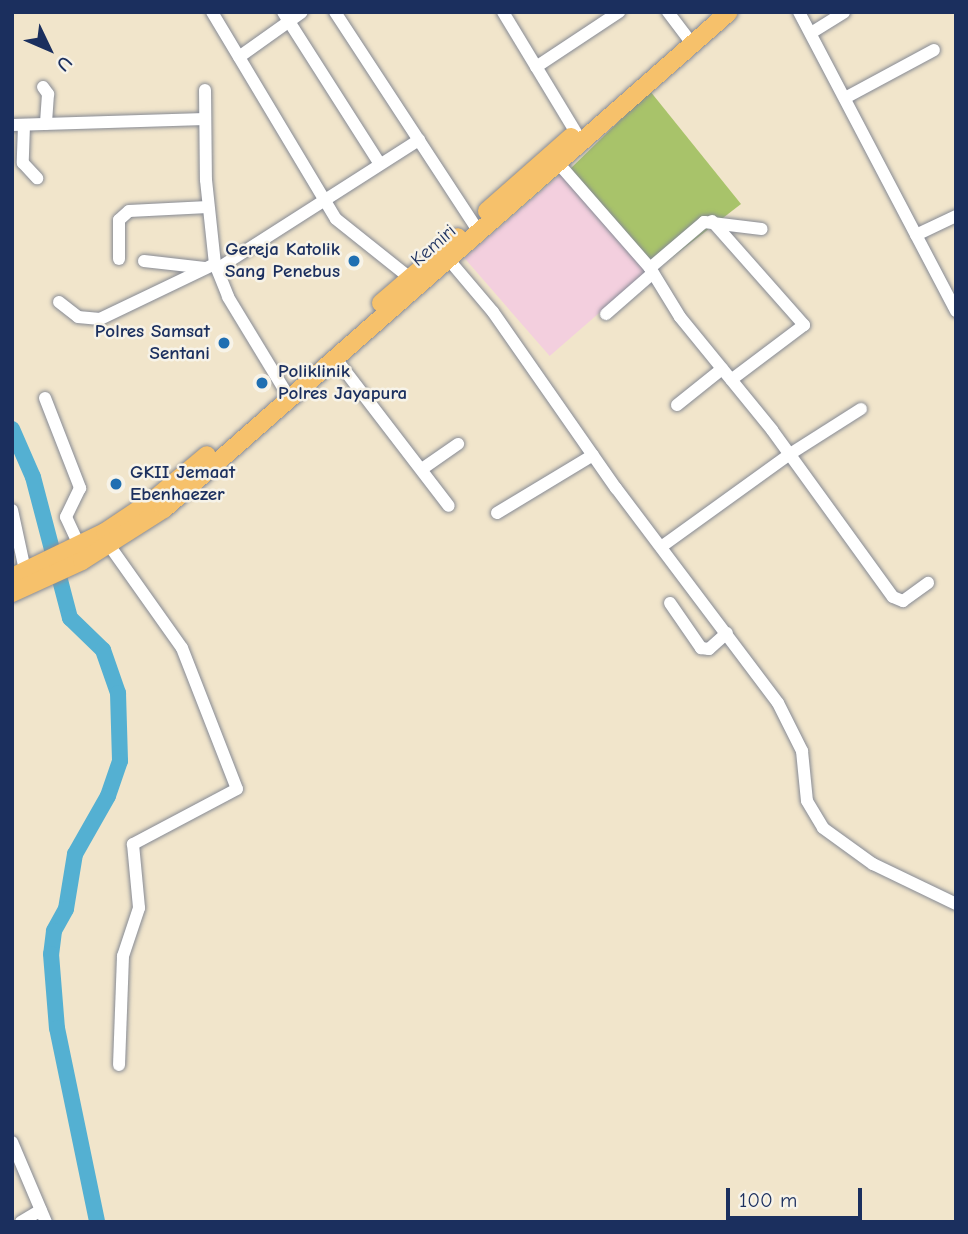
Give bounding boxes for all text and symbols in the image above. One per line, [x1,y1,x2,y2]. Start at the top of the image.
north arrow [14,14,84,84]
text: U [52,51,76,76]
street label: Kemiri [407,220,461,272]
place label: Gereja Katolik Sang Penebus [225,239,340,283]
marker: Gereja Katolik Sang Penebus [346,253,362,269]
place label: Polres Samsat Sentani [95,321,210,365]
marker: Polres Samsat Sentani [216,335,232,351]
place label: Poliklinik Polres Jayapura [278,361,407,405]
marker: Poliklinik Polres Jayapura [252,373,272,393]
place label: GKII Jemaat Ebenhaezer [130,462,235,506]
marker: GKII Jemaat Ebenhaezer [108,476,124,492]
scale bar [730,1174,866,1218]
text: 100 m [739,1188,797,1212]

